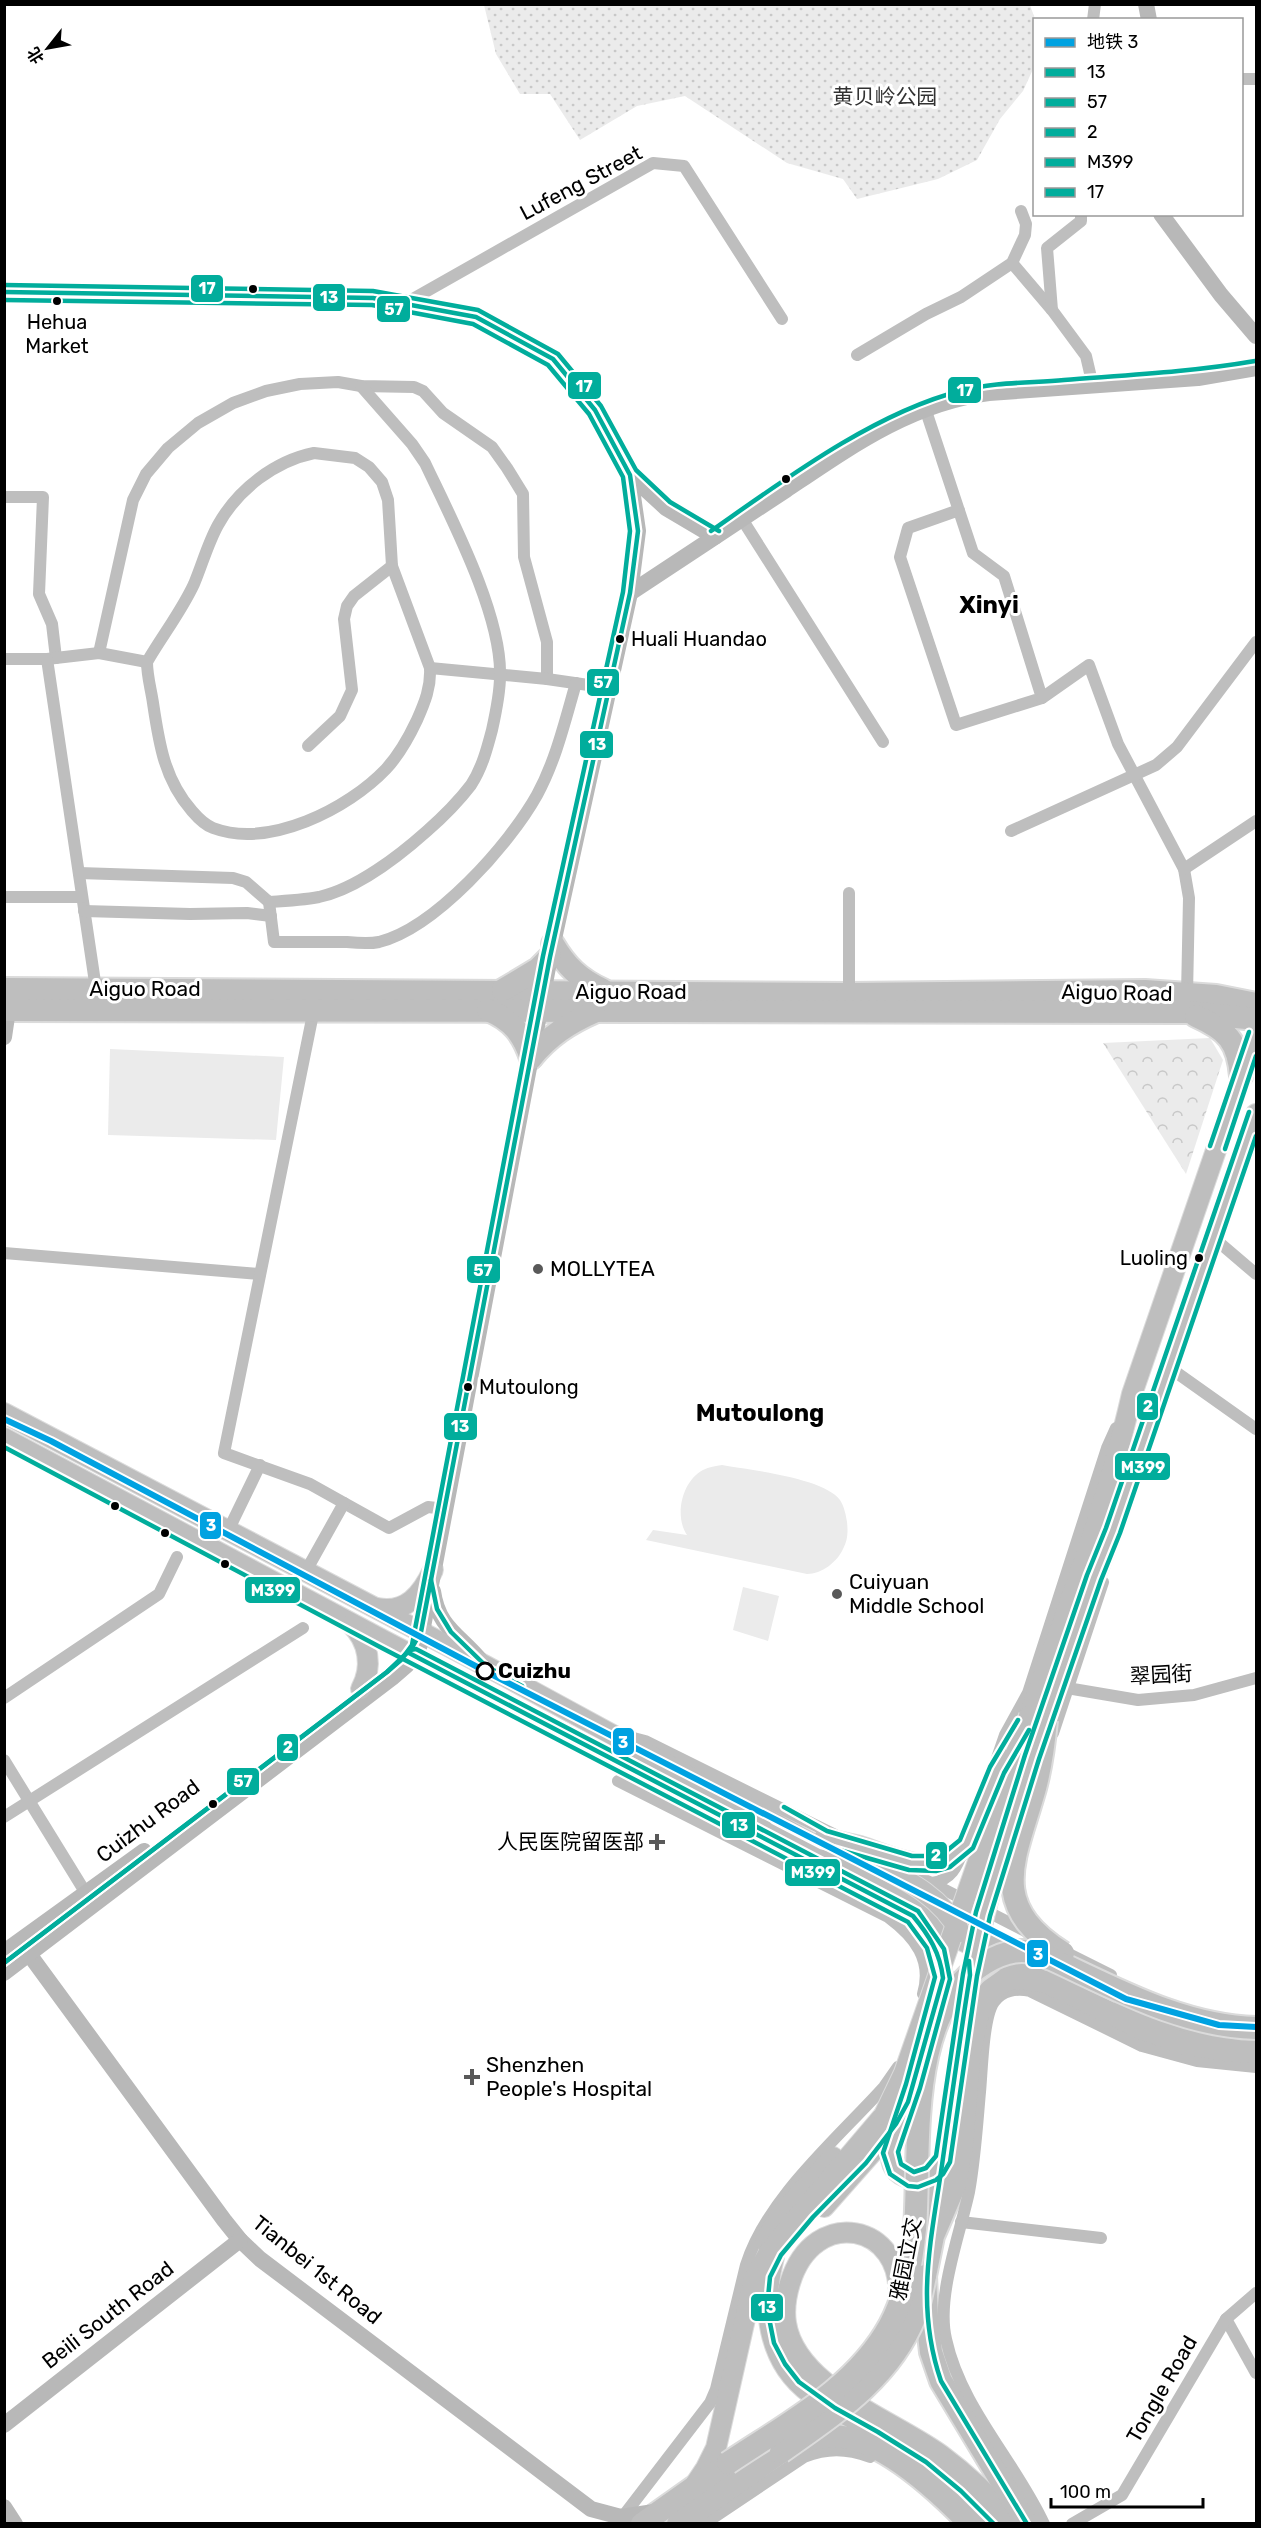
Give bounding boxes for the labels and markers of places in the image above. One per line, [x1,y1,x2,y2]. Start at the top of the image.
unlabelled marker [247,283,259,295]
marker: Hehua Market [51,295,63,307]
place label: Hehua Market [25,310,89,358]
unlabelled marker [780,473,792,485]
place label: Huali Huandao [631,627,767,651]
marker: Huali Huandao [614,633,626,645]
place label: Luoling [1120,1246,1188,1270]
marker: Luoling [1193,1252,1205,1264]
place label: MOLLYTEA [550,1256,655,1281]
marker: MOLLYTEA [531,1262,545,1276]
place label: Mutoulong [479,1375,579,1399]
marker: Mutoulong [462,1381,474,1393]
unlabelled marker [109,1500,121,1512]
unlabelled marker [159,1527,171,1539]
unlabelled marker [219,1558,231,1570]
place label: Cuiyuan Middle School [849,1569,984,1618]
marker: Cuiyuan Middle School [830,1587,844,1601]
place label: Cuizhu [498,1658,571,1683]
marker: Cuizhu [476,1662,494,1680]
unlabelled marker [207,1798,219,1810]
place label: 人民医院留医部 [497,1829,644,1854]
marker: 人民医院留医部 [648,1833,666,1851]
place label: Shenzhen People's Hospital [486,2052,652,2101]
marker: Shenzhen People's Hospital [463,2068,481,2086]

